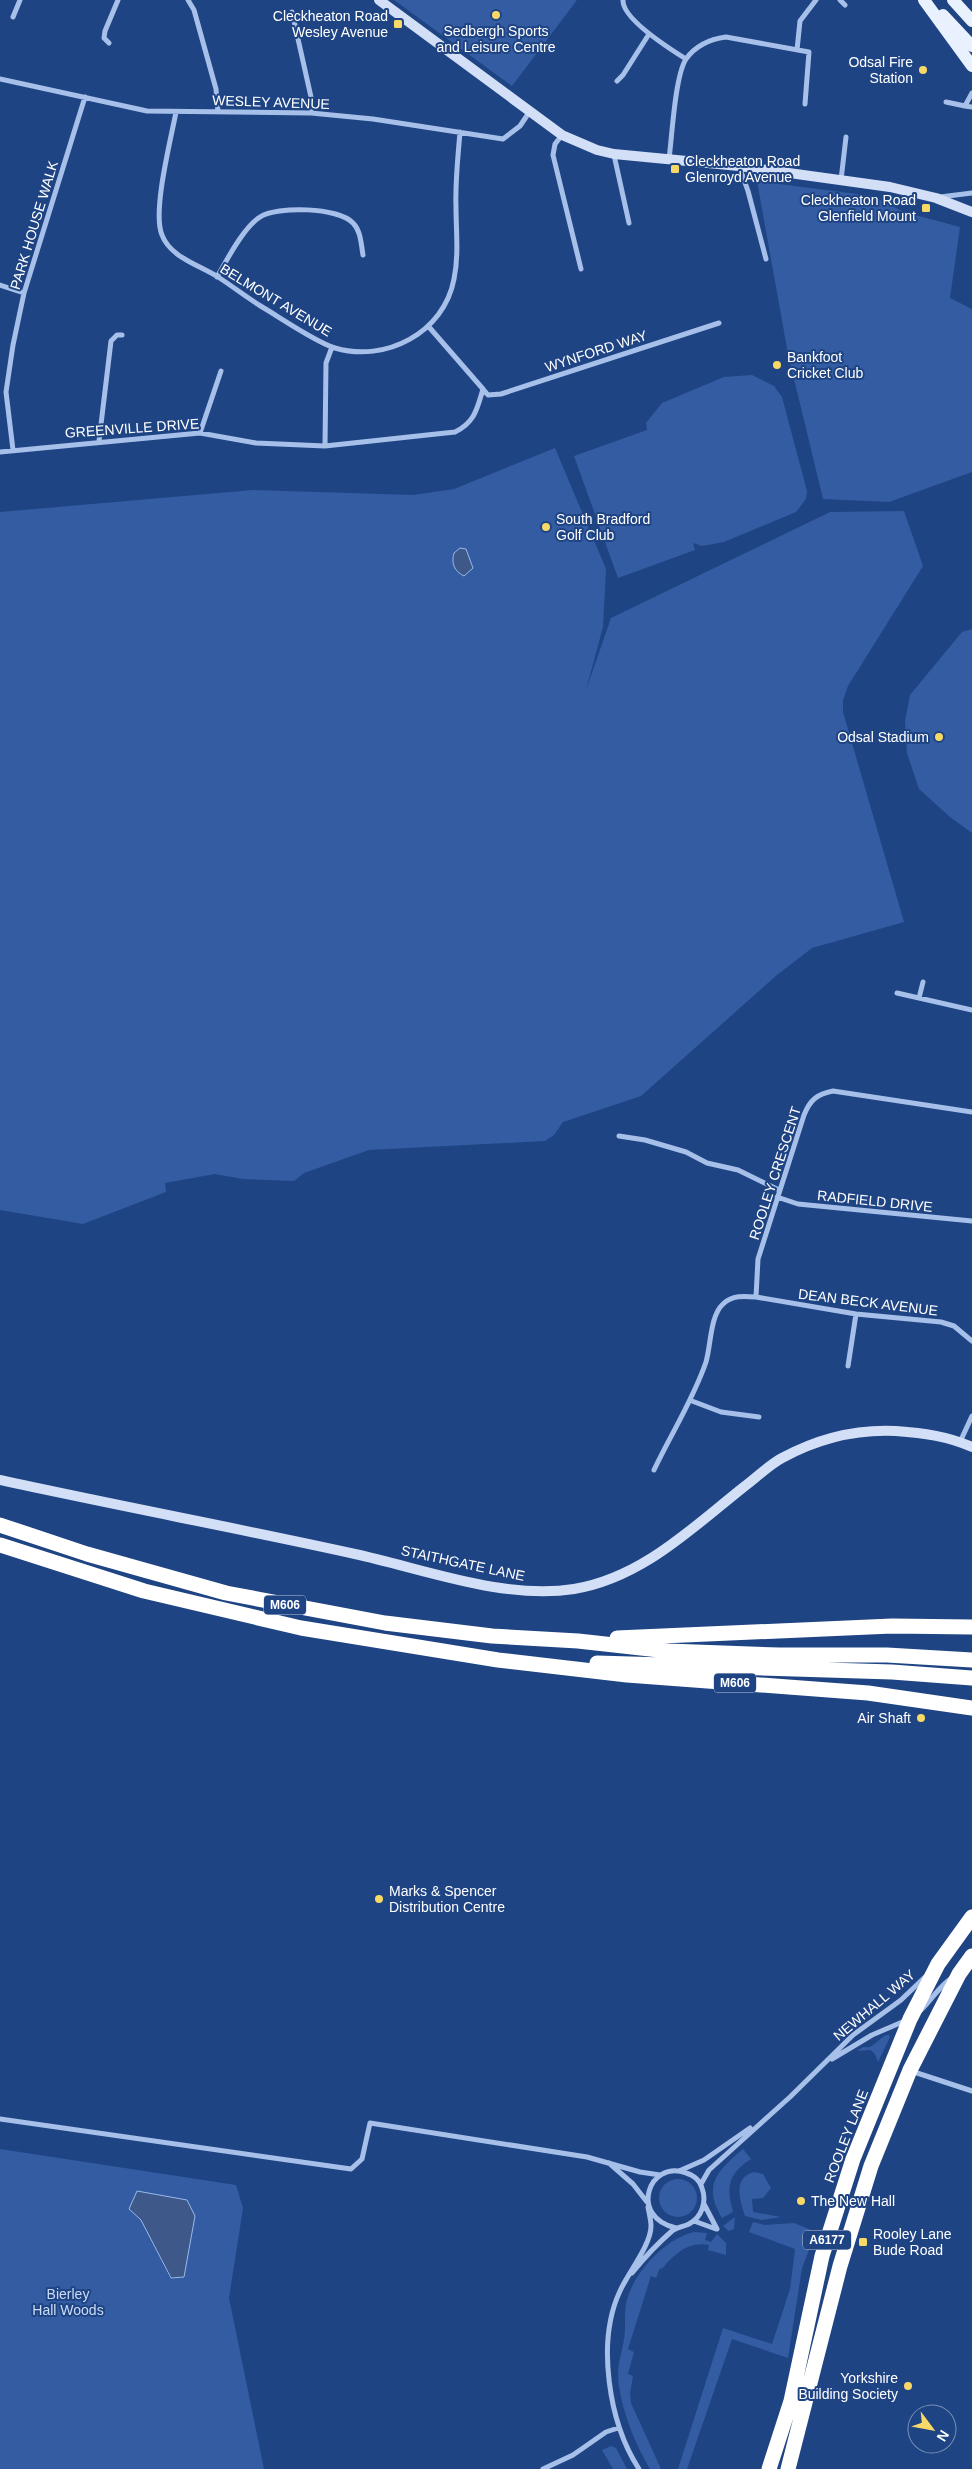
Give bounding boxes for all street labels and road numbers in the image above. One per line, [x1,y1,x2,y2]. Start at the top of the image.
street label: WESLEY AVENUE [212,92,330,112]
street label: PARK HOUSE WALK [7,158,61,291]
street label: BELMONT AVENUE [217,260,335,340]
street label: WYNFORD WAY [543,327,650,375]
street label: GREENVILLE DRIVE [64,415,200,441]
street label: ROOLEY CRESCENT [746,1104,804,1242]
street label: RADFIELD DRIVE [817,1187,933,1215]
street label: DEAN BECK AVENUE [797,1285,939,1319]
street label: STAITHGATE LANE [400,1542,526,1584]
road number: M606 [264,1596,306,1614]
road number: M606 [714,1674,756,1692]
street label: NEWHALL WAY [830,1966,918,2044]
street label: ROOLEY LANE [821,2087,871,2185]
road number: A6177 [803,2230,851,2250]

